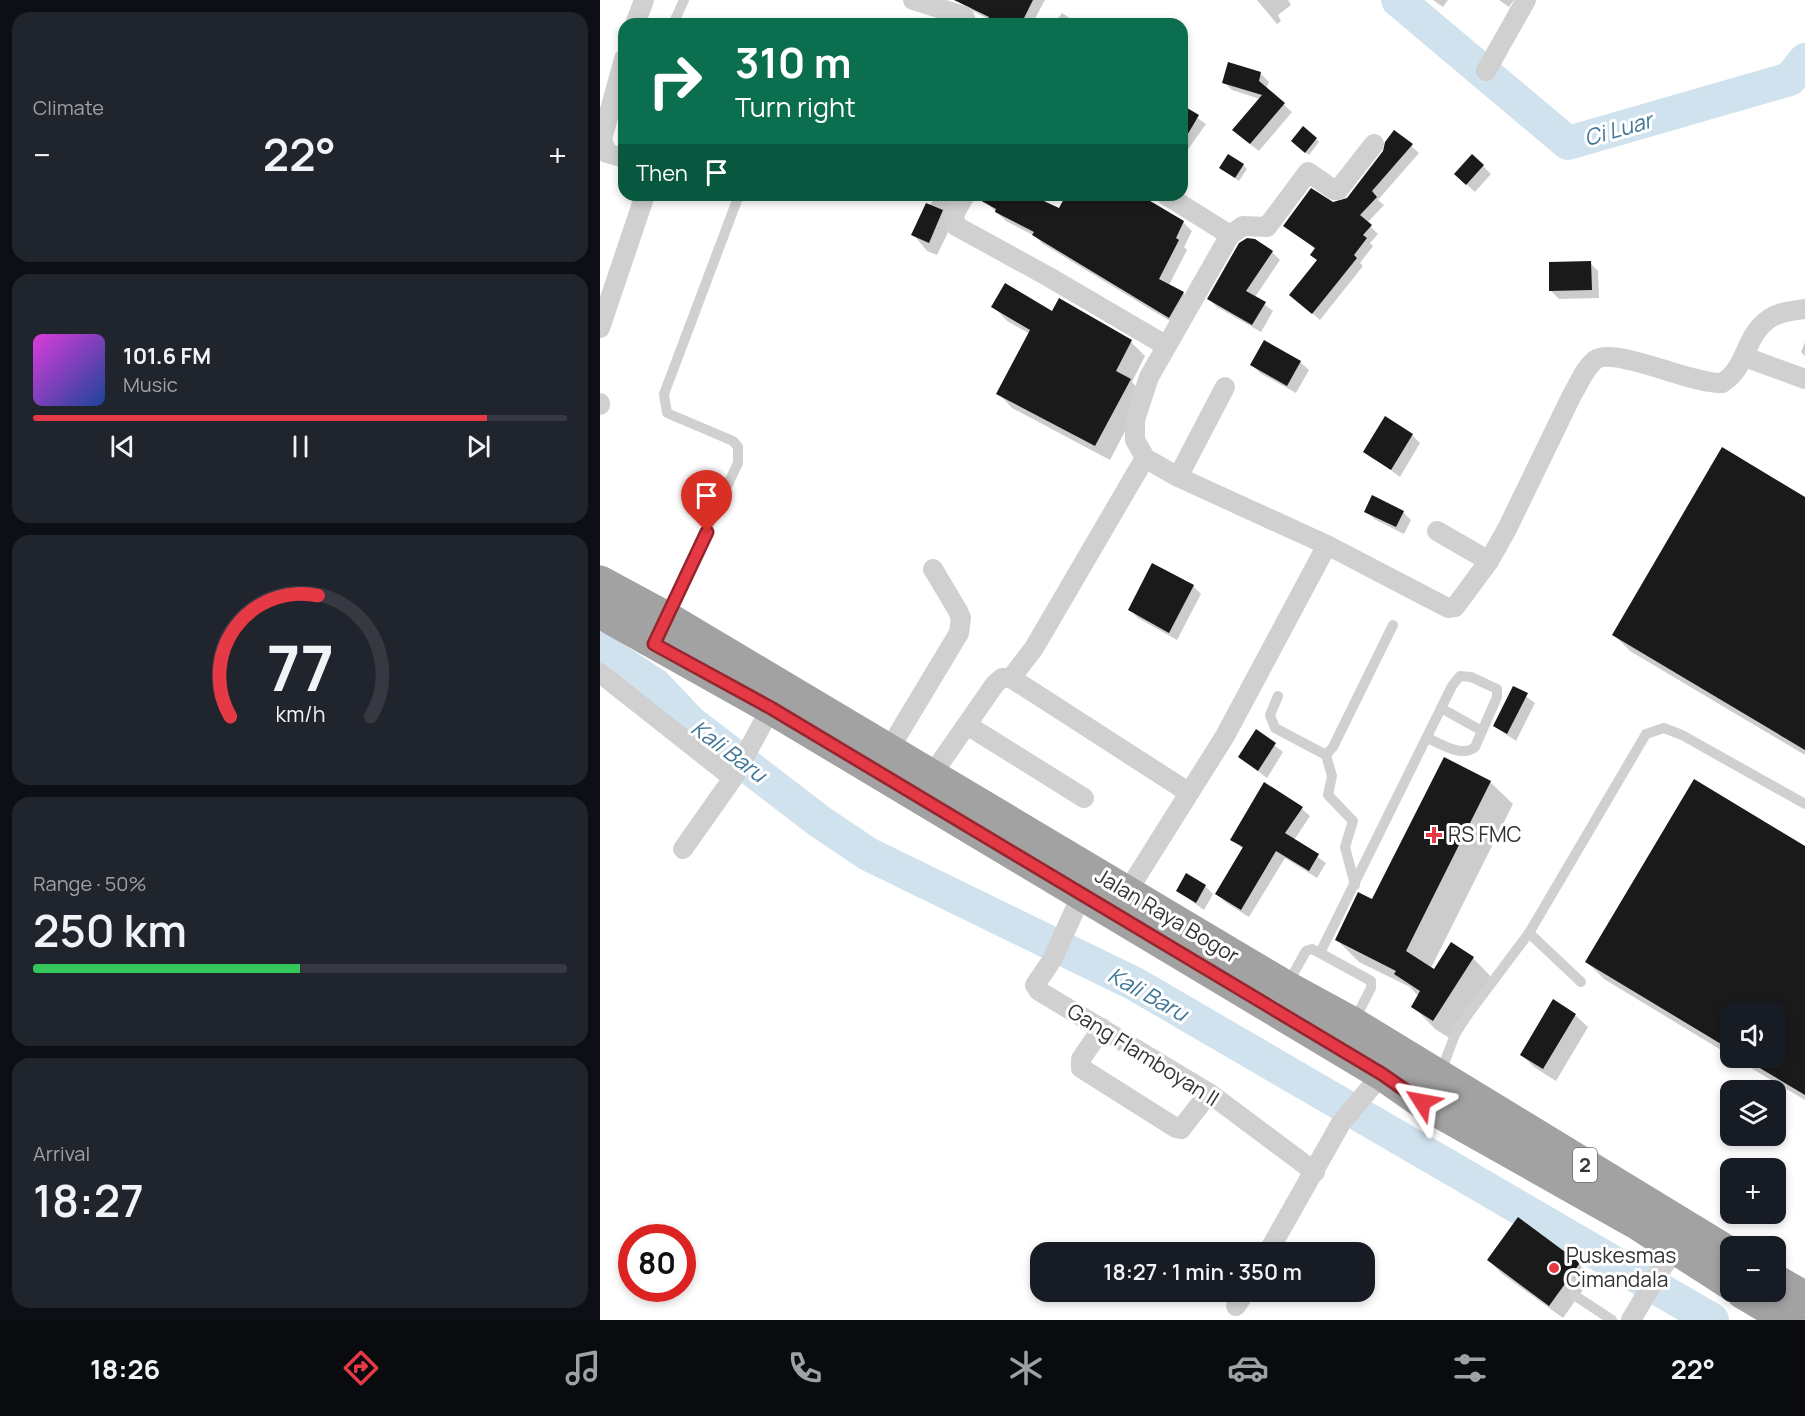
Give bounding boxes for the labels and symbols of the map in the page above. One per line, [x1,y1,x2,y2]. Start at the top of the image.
water label: Ci Luar [1580,104,1659,153]
pin [681,470,732,532]
water label: Kali Baru [685,713,774,790]
place label: RS FMC [1448,820,1522,848]
marker: RS FMC [1425,826,1443,844]
street label: Jalan Raya Bogor [1090,861,1245,969]
water label: Kali Baru [1103,960,1195,1029]
street label: Gang Flamboyan II [1062,996,1225,1112]
position arrow [1390,1070,1454,1134]
road number: 2 [1573,1148,1597,1182]
speed limit sign: 80 [618,1224,696,1302]
place label: Puskesmas Cimandala [1566,1241,1676,1293]
marker: Puskesmas Cimandala [1547,1261,1561,1275]

